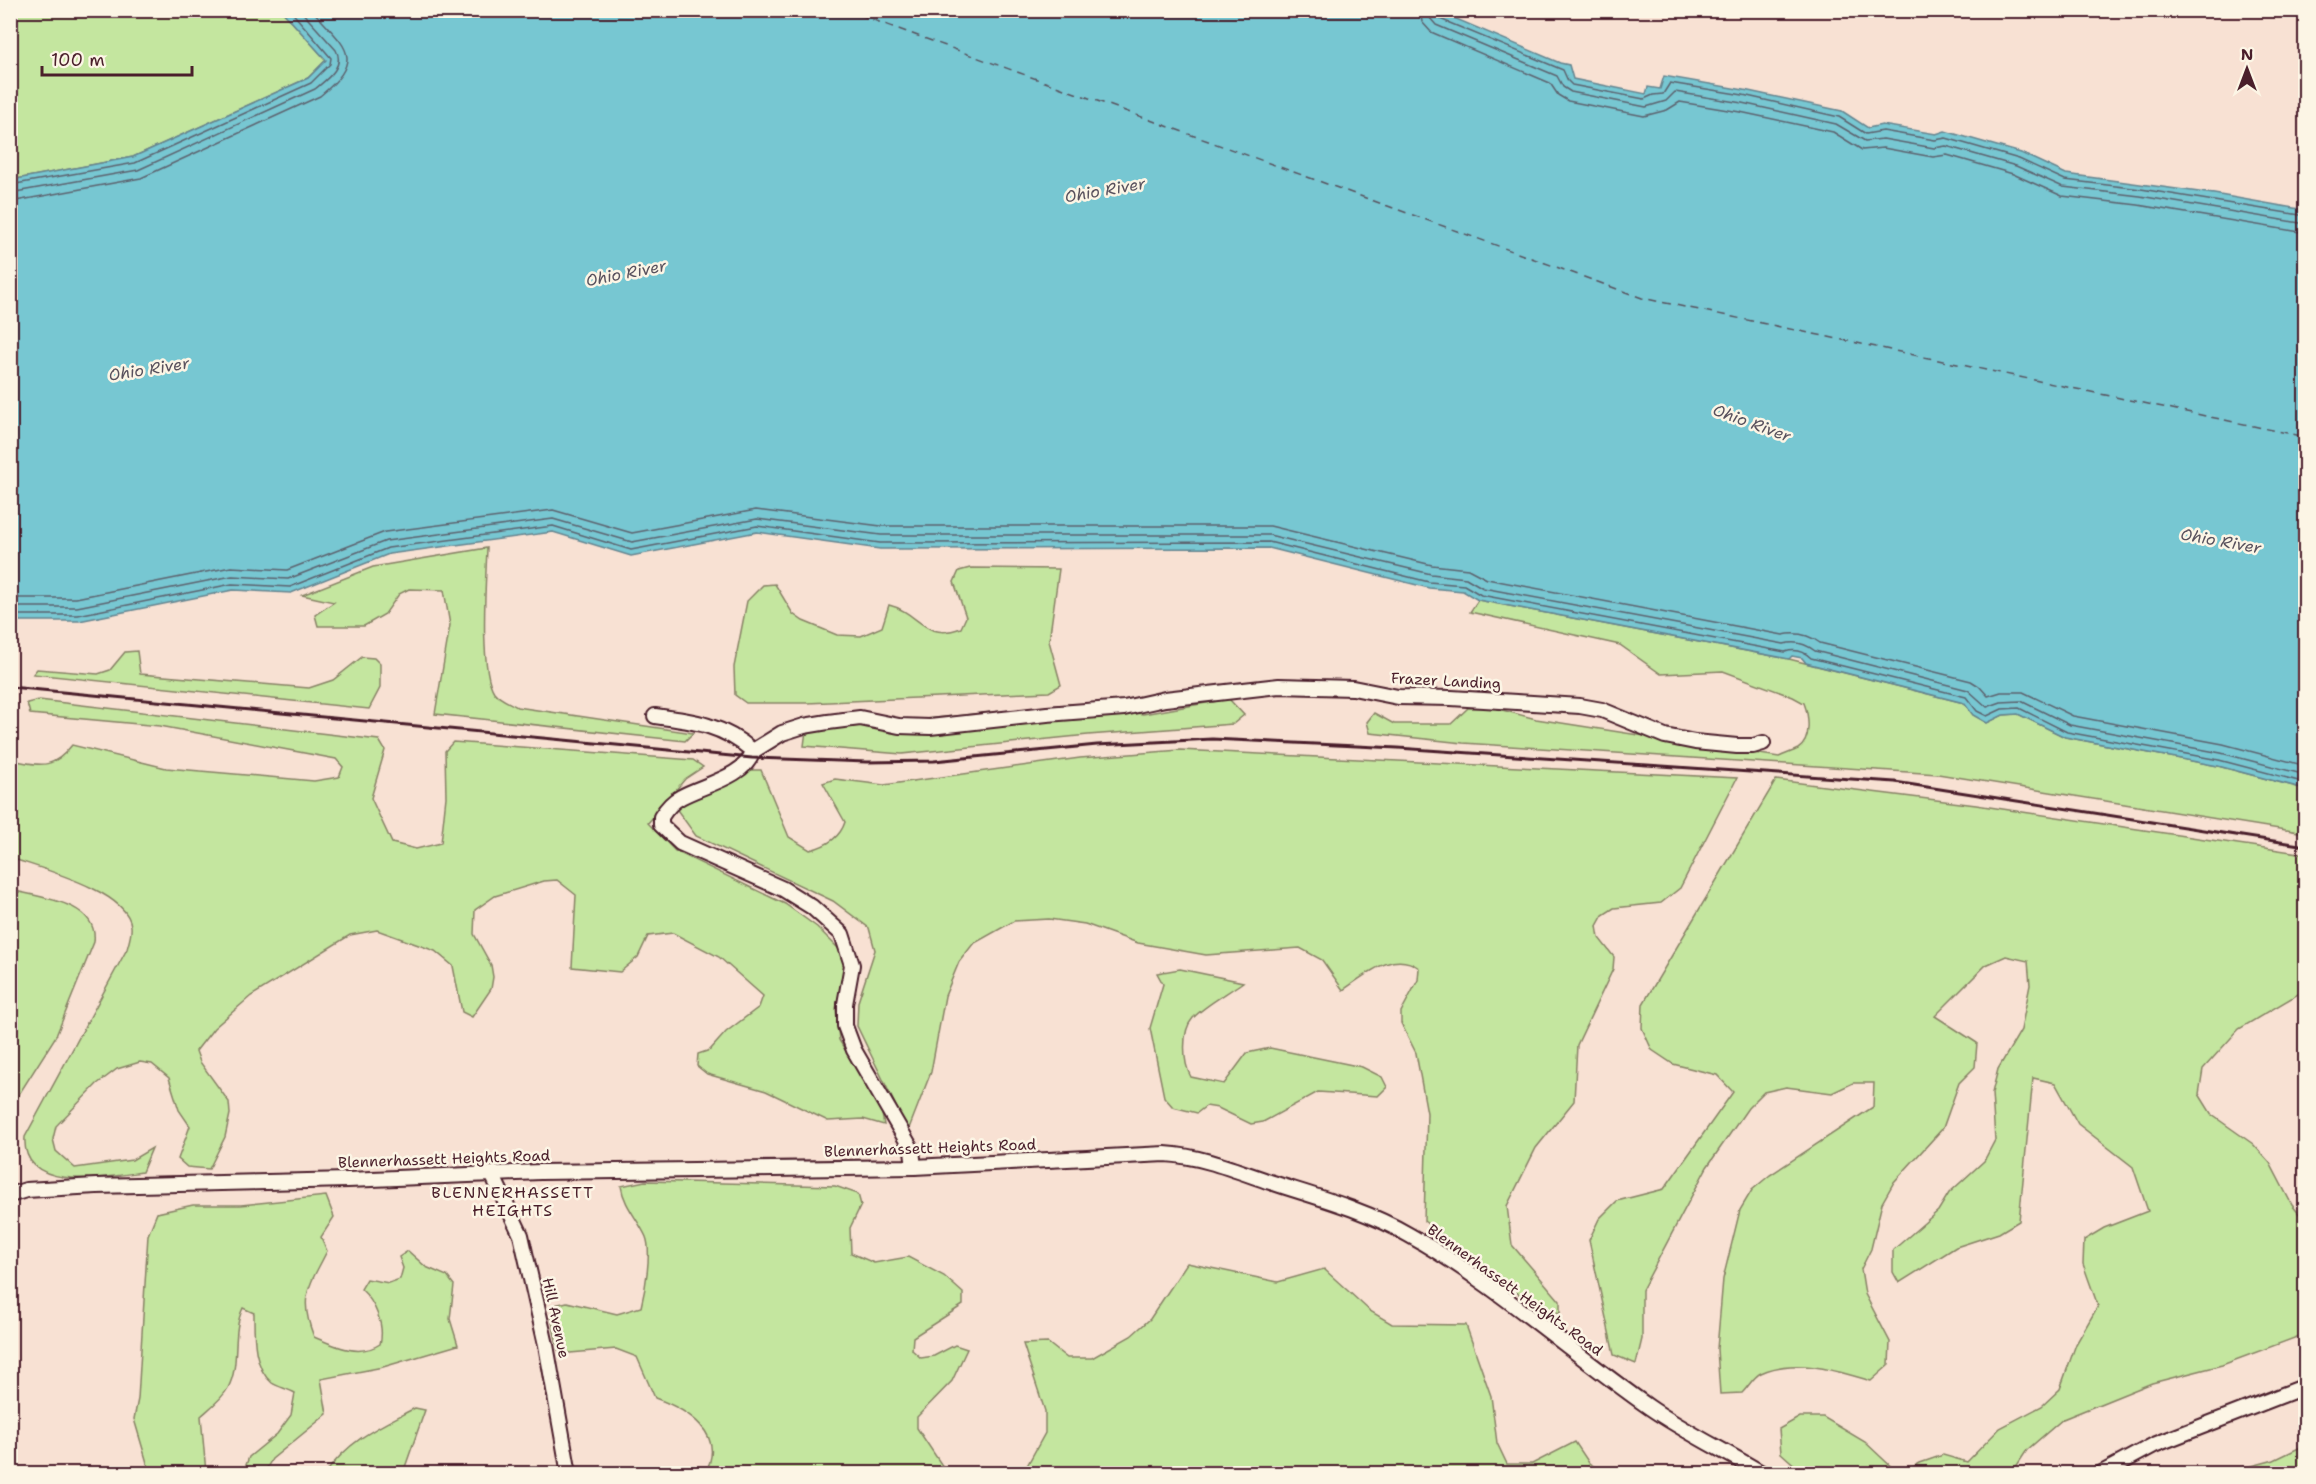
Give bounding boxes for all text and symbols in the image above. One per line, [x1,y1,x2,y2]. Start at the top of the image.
scale bar [42,39,192,77]
north arrow [2217,39,2277,99]
text: N [2241,44,2253,65]
text: 100 m [51,48,105,72]
water label: Ohio River [1063,173,1147,207]
water label: Ohio River [584,255,668,291]
water label: Ohio River [107,352,191,386]
water label: Ohio River [1710,399,1794,447]
water label: Ohio River [2179,524,2263,558]
street label: Frazer Landing [1390,668,1502,694]
street label: Blennerhassett Heights Road [824,1134,1037,1162]
street label: Blennerhassett Heights Road [338,1145,551,1173]
district label: BLENNERHASSETT HEIGHTS [431,1182,595,1221]
street label: Blennerhassett Heights Road [1423,1220,1607,1361]
street label: Hill Avenue [538,1276,574,1360]

